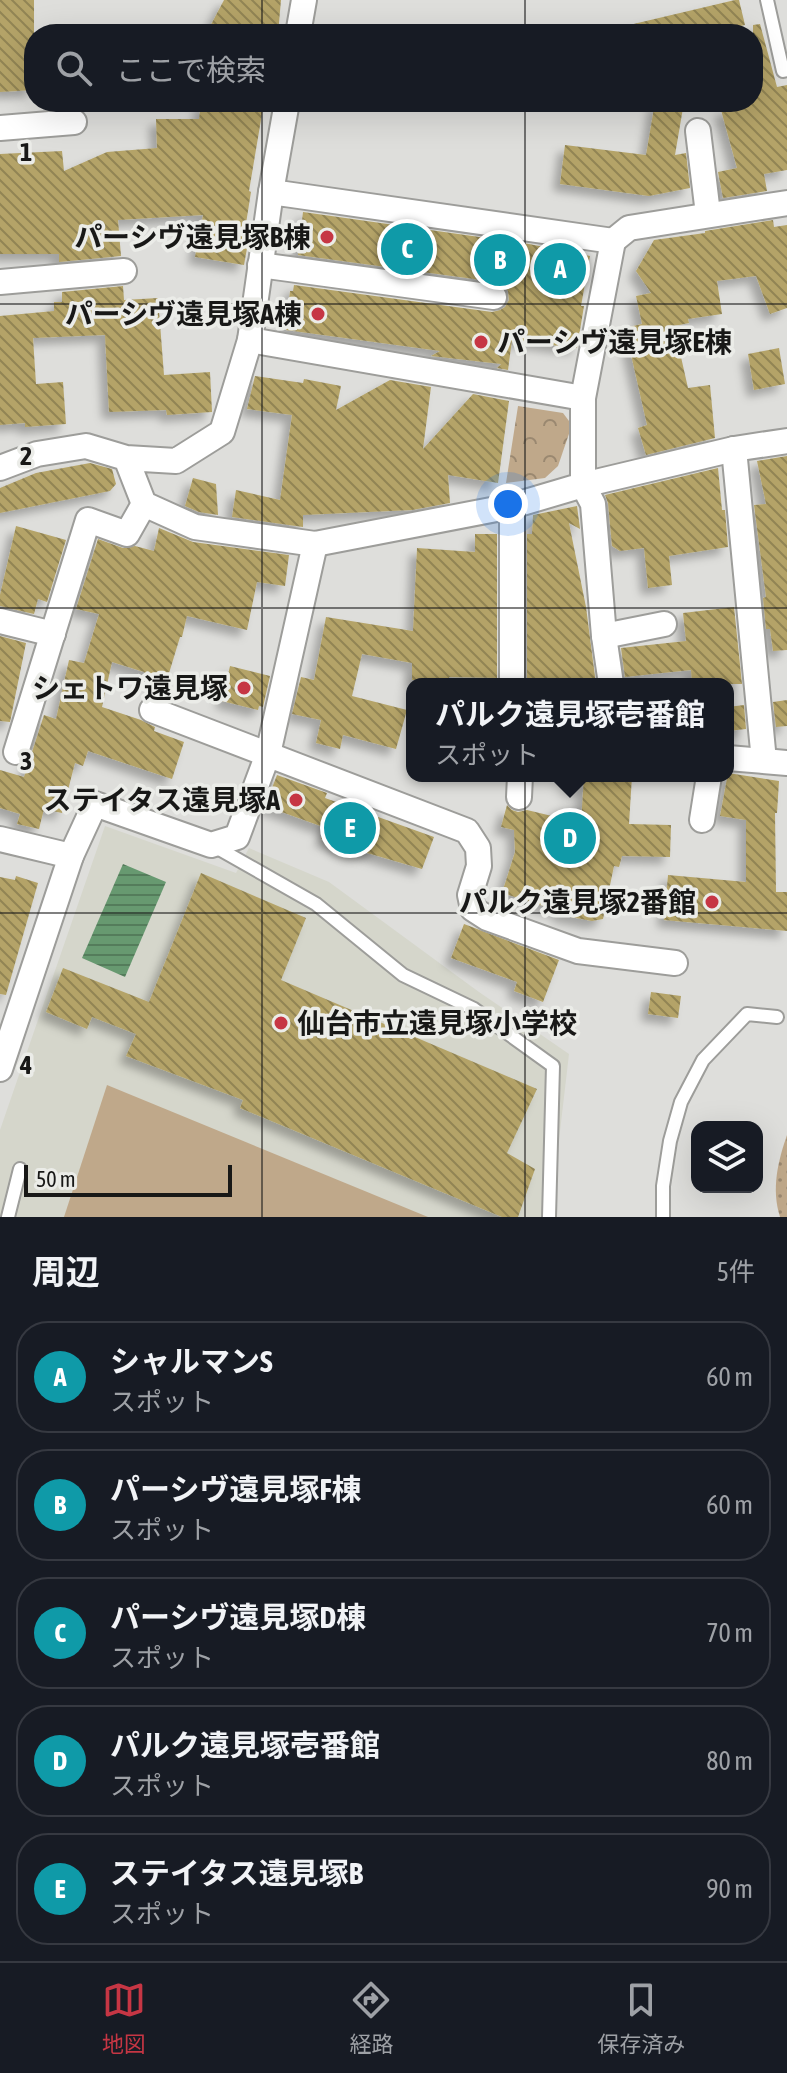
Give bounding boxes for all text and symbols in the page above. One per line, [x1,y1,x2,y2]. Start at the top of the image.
search box [24,24,763,112]
icon: search [52,46,96,90]
text: ここで検索 [116,53,266,87]
text: 1 [20,137,32,167]
pin: C [381,219,433,279]
place label: パーシヴ遠見塚B棟 [74,221,311,253]
marker: パーシヴ遠見塚B棟 [318,228,336,246]
pin: B [474,230,526,290]
pin: A [534,239,586,299]
place label: パーシヴ遠見塚A棟 [65,298,302,330]
marker: パーシヴ遠見塚A棟 [309,305,327,323]
place label: パーシヴ遠見塚E棟 [497,326,732,358]
marker: パーシヴ遠見塚E棟 [472,333,490,351]
text: 2 [20,441,32,471]
your location [488,484,528,524]
place label: シェトワ遠見塚 [32,672,228,704]
popup [406,678,734,782]
marker: シェトワ遠見塚 [235,679,253,697]
text: パルク遠見塚壱番館 [435,697,705,731]
text: スポット [435,740,539,770]
text: 3 [20,746,32,776]
place label: ステイタス遠見塚A [43,784,280,816]
marker: ステイタス遠見塚A [287,791,305,809]
pin: E [324,798,376,858]
pin: D [544,808,596,868]
place label: パルク遠見塚2番館 [459,886,696,918]
marker: パルク遠見塚2番館 [703,893,721,911]
place label: 仙台市立遠見塚小学校 [297,1007,577,1039]
marker: 仙台市立遠見塚小学校 [272,1014,290,1032]
text: 4 [19,1050,32,1080]
map controls [691,1121,763,1193]
button: layers [691,1121,763,1193]
scale bar [24,1161,232,1197]
text: 50 m [36,1166,76,1192]
text: 周辺 [32,1252,100,1291]
text: 5件 [717,1257,755,1287]
text: シャルマンS [110,1344,273,1378]
text: A [54,1362,66,1392]
text: 60 m [706,1362,753,1392]
text: スポット [110,1387,214,1417]
text: パーシヴ遠見塚F棟 [110,1472,362,1506]
text: B [54,1490,66,1520]
text: 60 m [706,1490,753,1520]
text: スポット [110,1515,214,1545]
text: パーシヴ遠見塚D棟 [110,1600,366,1634]
text: C [54,1618,66,1648]
text: 70 m [706,1618,753,1648]
text: スポット [110,1643,214,1673]
text: パルク遠見塚壱番館 [110,1728,380,1762]
text: D [53,1746,67,1776]
text: 80 m [706,1746,753,1776]
text: スポット [110,1771,214,1801]
text: ステイタス遠見塚B [110,1856,363,1890]
text: E [54,1874,66,1904]
text: 90 m [706,1874,753,1904]
text: スポット [110,1899,214,1929]
tab: 地図 [102,1978,146,2058]
tab: 経路 [349,1978,393,2058]
tab: 保存済み [597,1978,685,2058]

